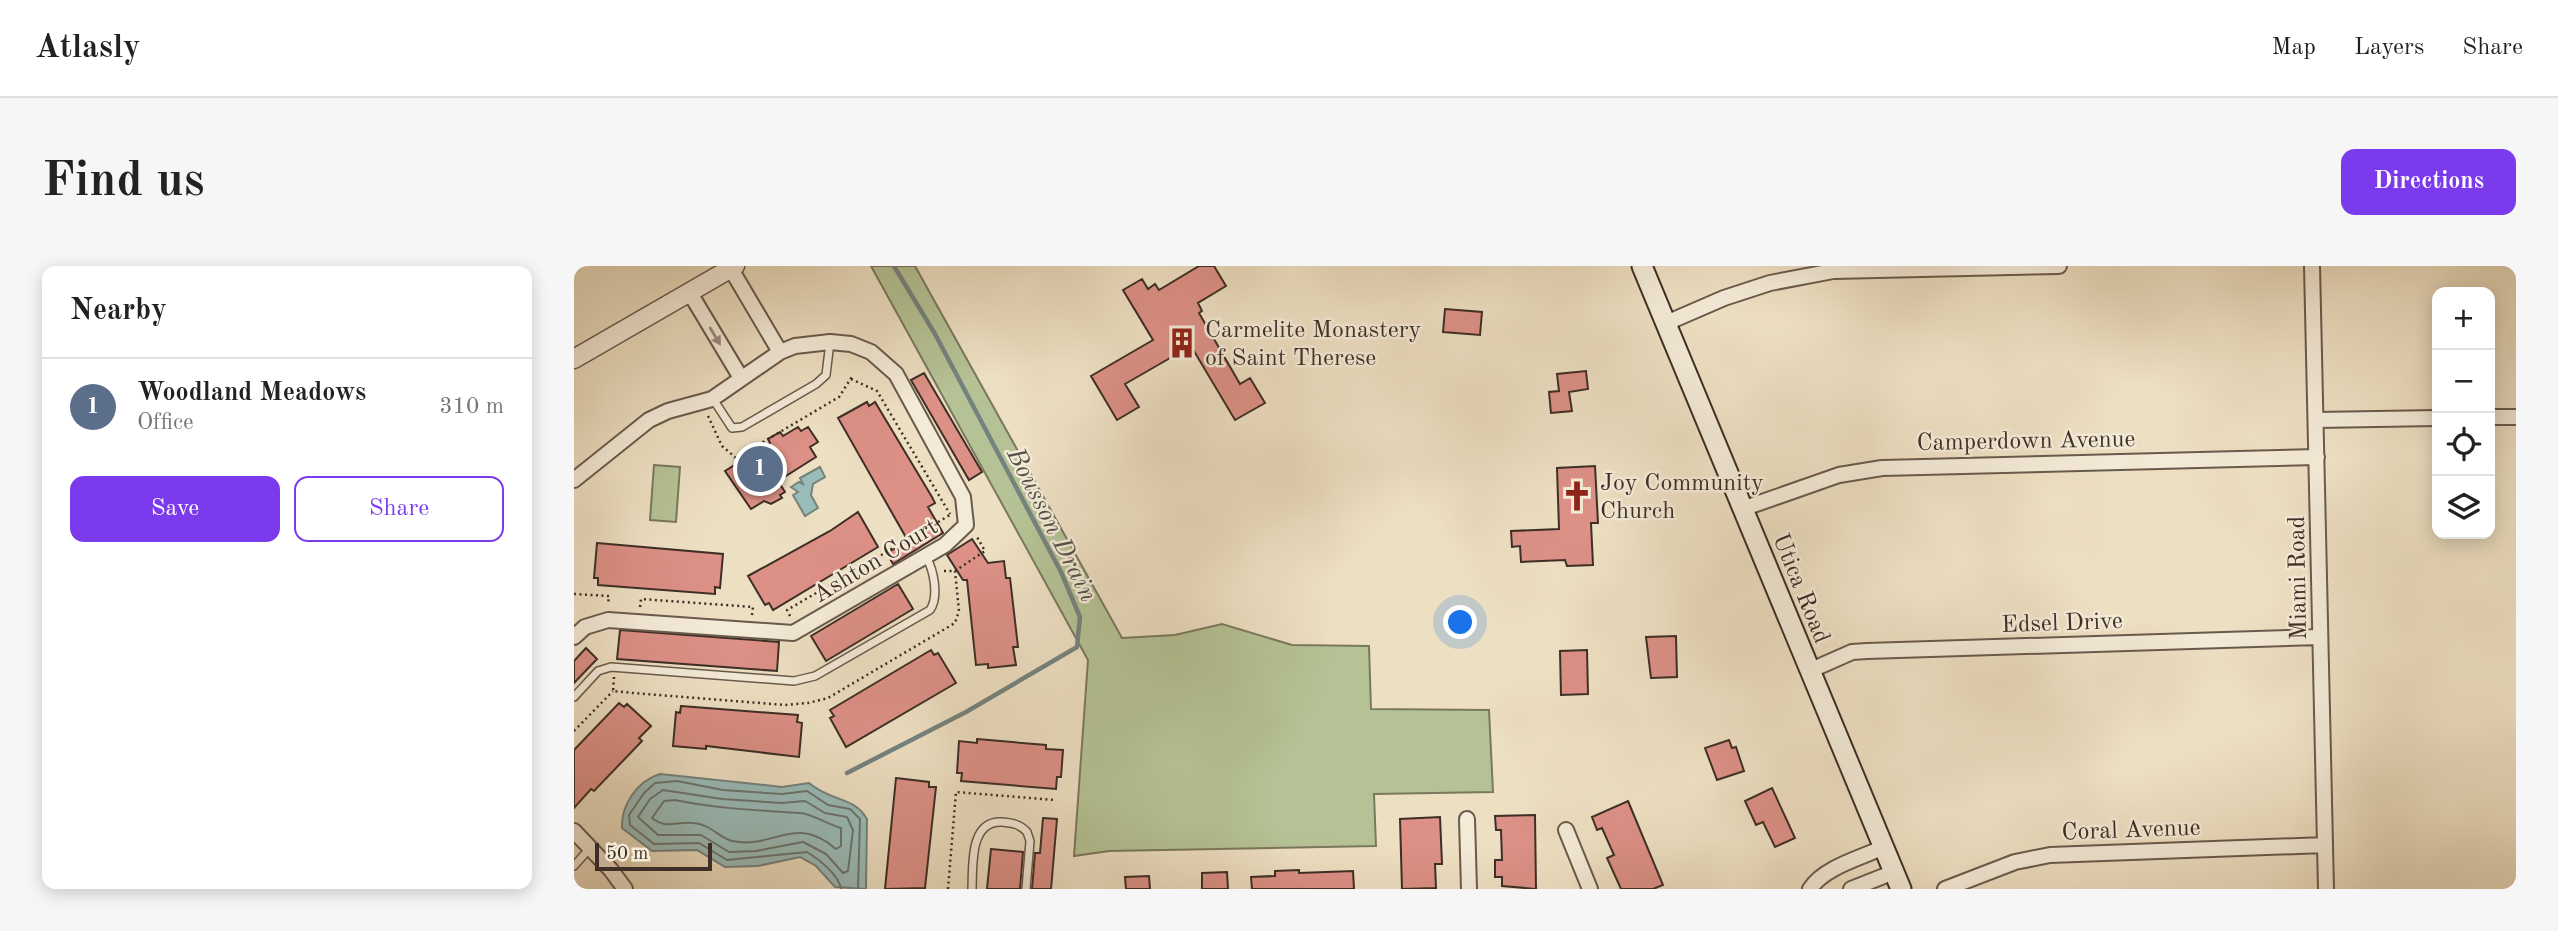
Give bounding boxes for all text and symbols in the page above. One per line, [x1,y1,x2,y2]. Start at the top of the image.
text: Atlasly [35,32,140,65]
text: Map [2272,36,2316,60]
text: Layers [2354,36,2424,60]
text: Share [2462,36,2523,60]
button: Directions [2341,149,2516,215]
text: Find us [42,158,205,207]
map controls [2432,287,2495,539]
button: + [2432,287,2495,350]
text: Nearby [70,296,167,326]
place label: Carmelite Monastery of Saint Therese [1205,319,1422,371]
one-way arrow [709,326,722,345]
building icon: Carmelite Monastery of Saint Therese [1165,326,1199,360]
button: − [2432,350,2495,413]
text: Woodland Meadows [137,380,366,406]
text: 1 [86,395,100,418]
text: 310 m [439,395,504,418]
text: Office [137,411,194,434]
button: locate [2432,413,2495,476]
street label: Camperdown Avenue [1916,428,2136,456]
pin: 1 [737,443,783,495]
water label: Bousson Drain [1001,443,1101,606]
place label: Joy Community Church [1600,472,1764,524]
button: Save [70,476,280,542]
button: Share [294,476,504,542]
button: layers [2432,476,2495,539]
church icon: Joy Community Church [1560,479,1594,513]
street label: Ashton Court [809,515,943,608]
street label: Miami Road [2286,516,2312,640]
street label: Utica Road [1767,530,1833,647]
your location [1443,605,1477,639]
street label: Edsel Drive [2001,610,2123,638]
street label: Coral Avenue [2061,817,2201,845]
scale bar [595,840,712,872]
text: 50 m [606,845,648,864]

